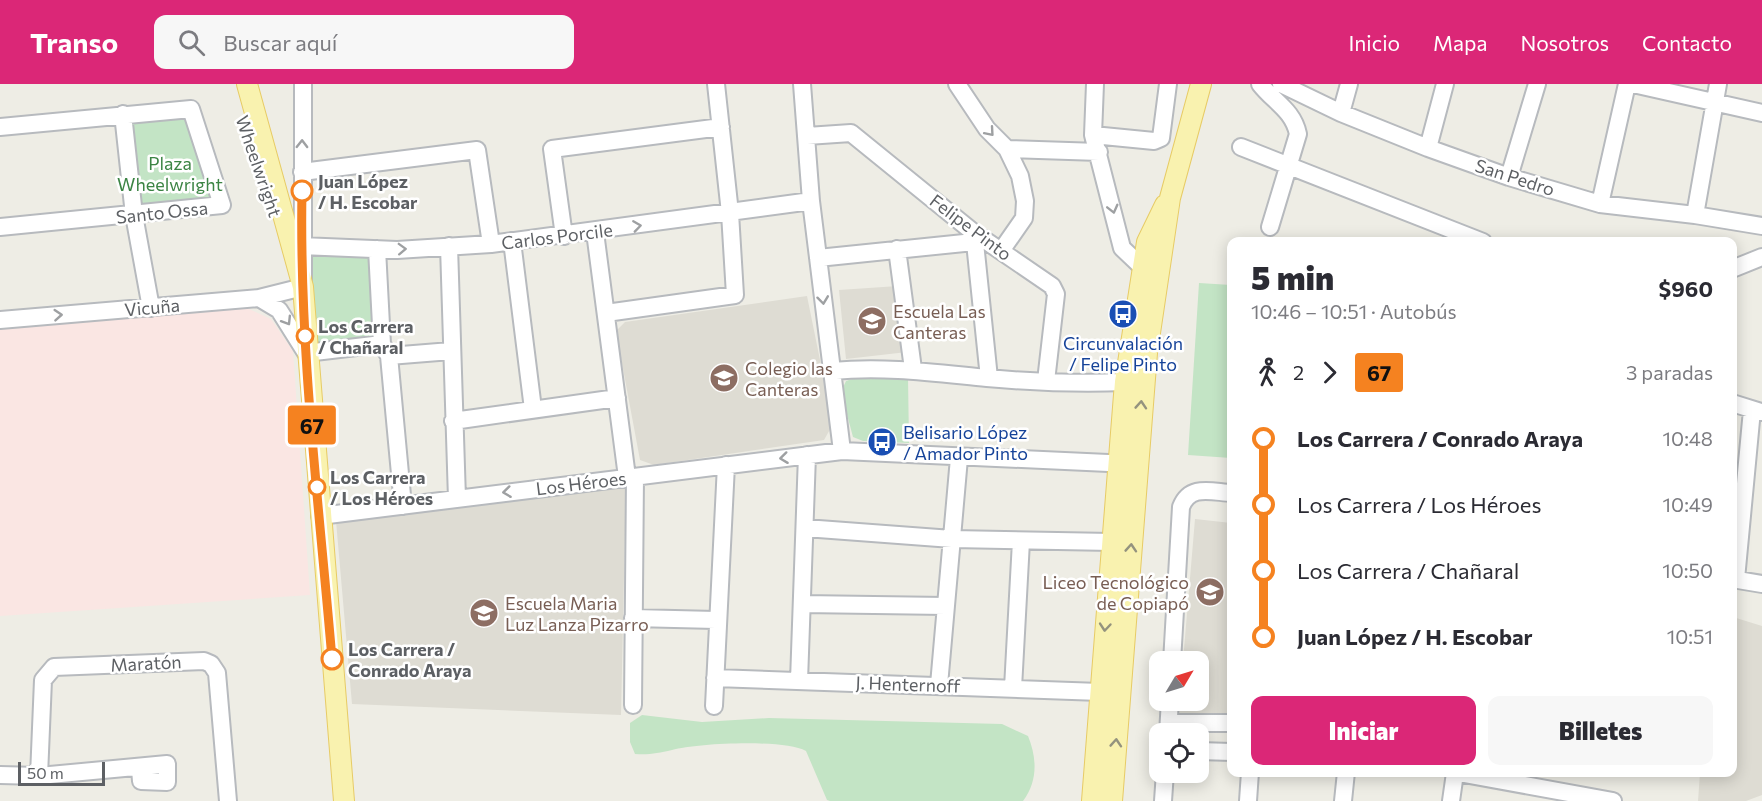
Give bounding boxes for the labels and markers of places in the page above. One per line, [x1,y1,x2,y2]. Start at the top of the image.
place label: Juan López / H. Escobar [318,170,418,213]
marker: Juan López / H. Escobar [291,180,313,202]
bus stop icon: Circunvalación / Felipe Pinto [1107,298,1139,330]
place label: Escuela Las Canteras [893,300,986,343]
school or university icon: Escuela Las Canteras [856,305,888,337]
place label: Los Carrera / Chañaral [318,315,413,358]
marker: Los Carrera / Chañaral [296,327,314,345]
place label: Circunvalación / Felipe Pinto [1063,332,1183,375]
place label: Colegio las Canteras [745,357,833,400]
school or university icon: Colegio las Canteras [708,362,740,394]
place label: Belisario López / Amador Pinto [903,421,1028,464]
bus stop icon: Belisario López / Amador Pinto [866,426,898,458]
place label: Los Carrera / Los Héroes [330,466,433,509]
marker: Los Carrera / Los Héroes [308,478,326,496]
place label: Liceo Tecnológico de Copiapó [1042,571,1189,614]
school or university icon: Liceo Tecnológico de Copiapó [1194,576,1226,608]
place label: Escuela Maria Luz Lanza Pizarro [505,592,649,635]
school or university icon: Escuela Maria Luz Lanza Pizarro [468,597,500,629]
place label: Los Carrera / Conrado Araya [348,638,472,681]
marker: Los Carrera / Conrado Araya [321,648,343,670]

